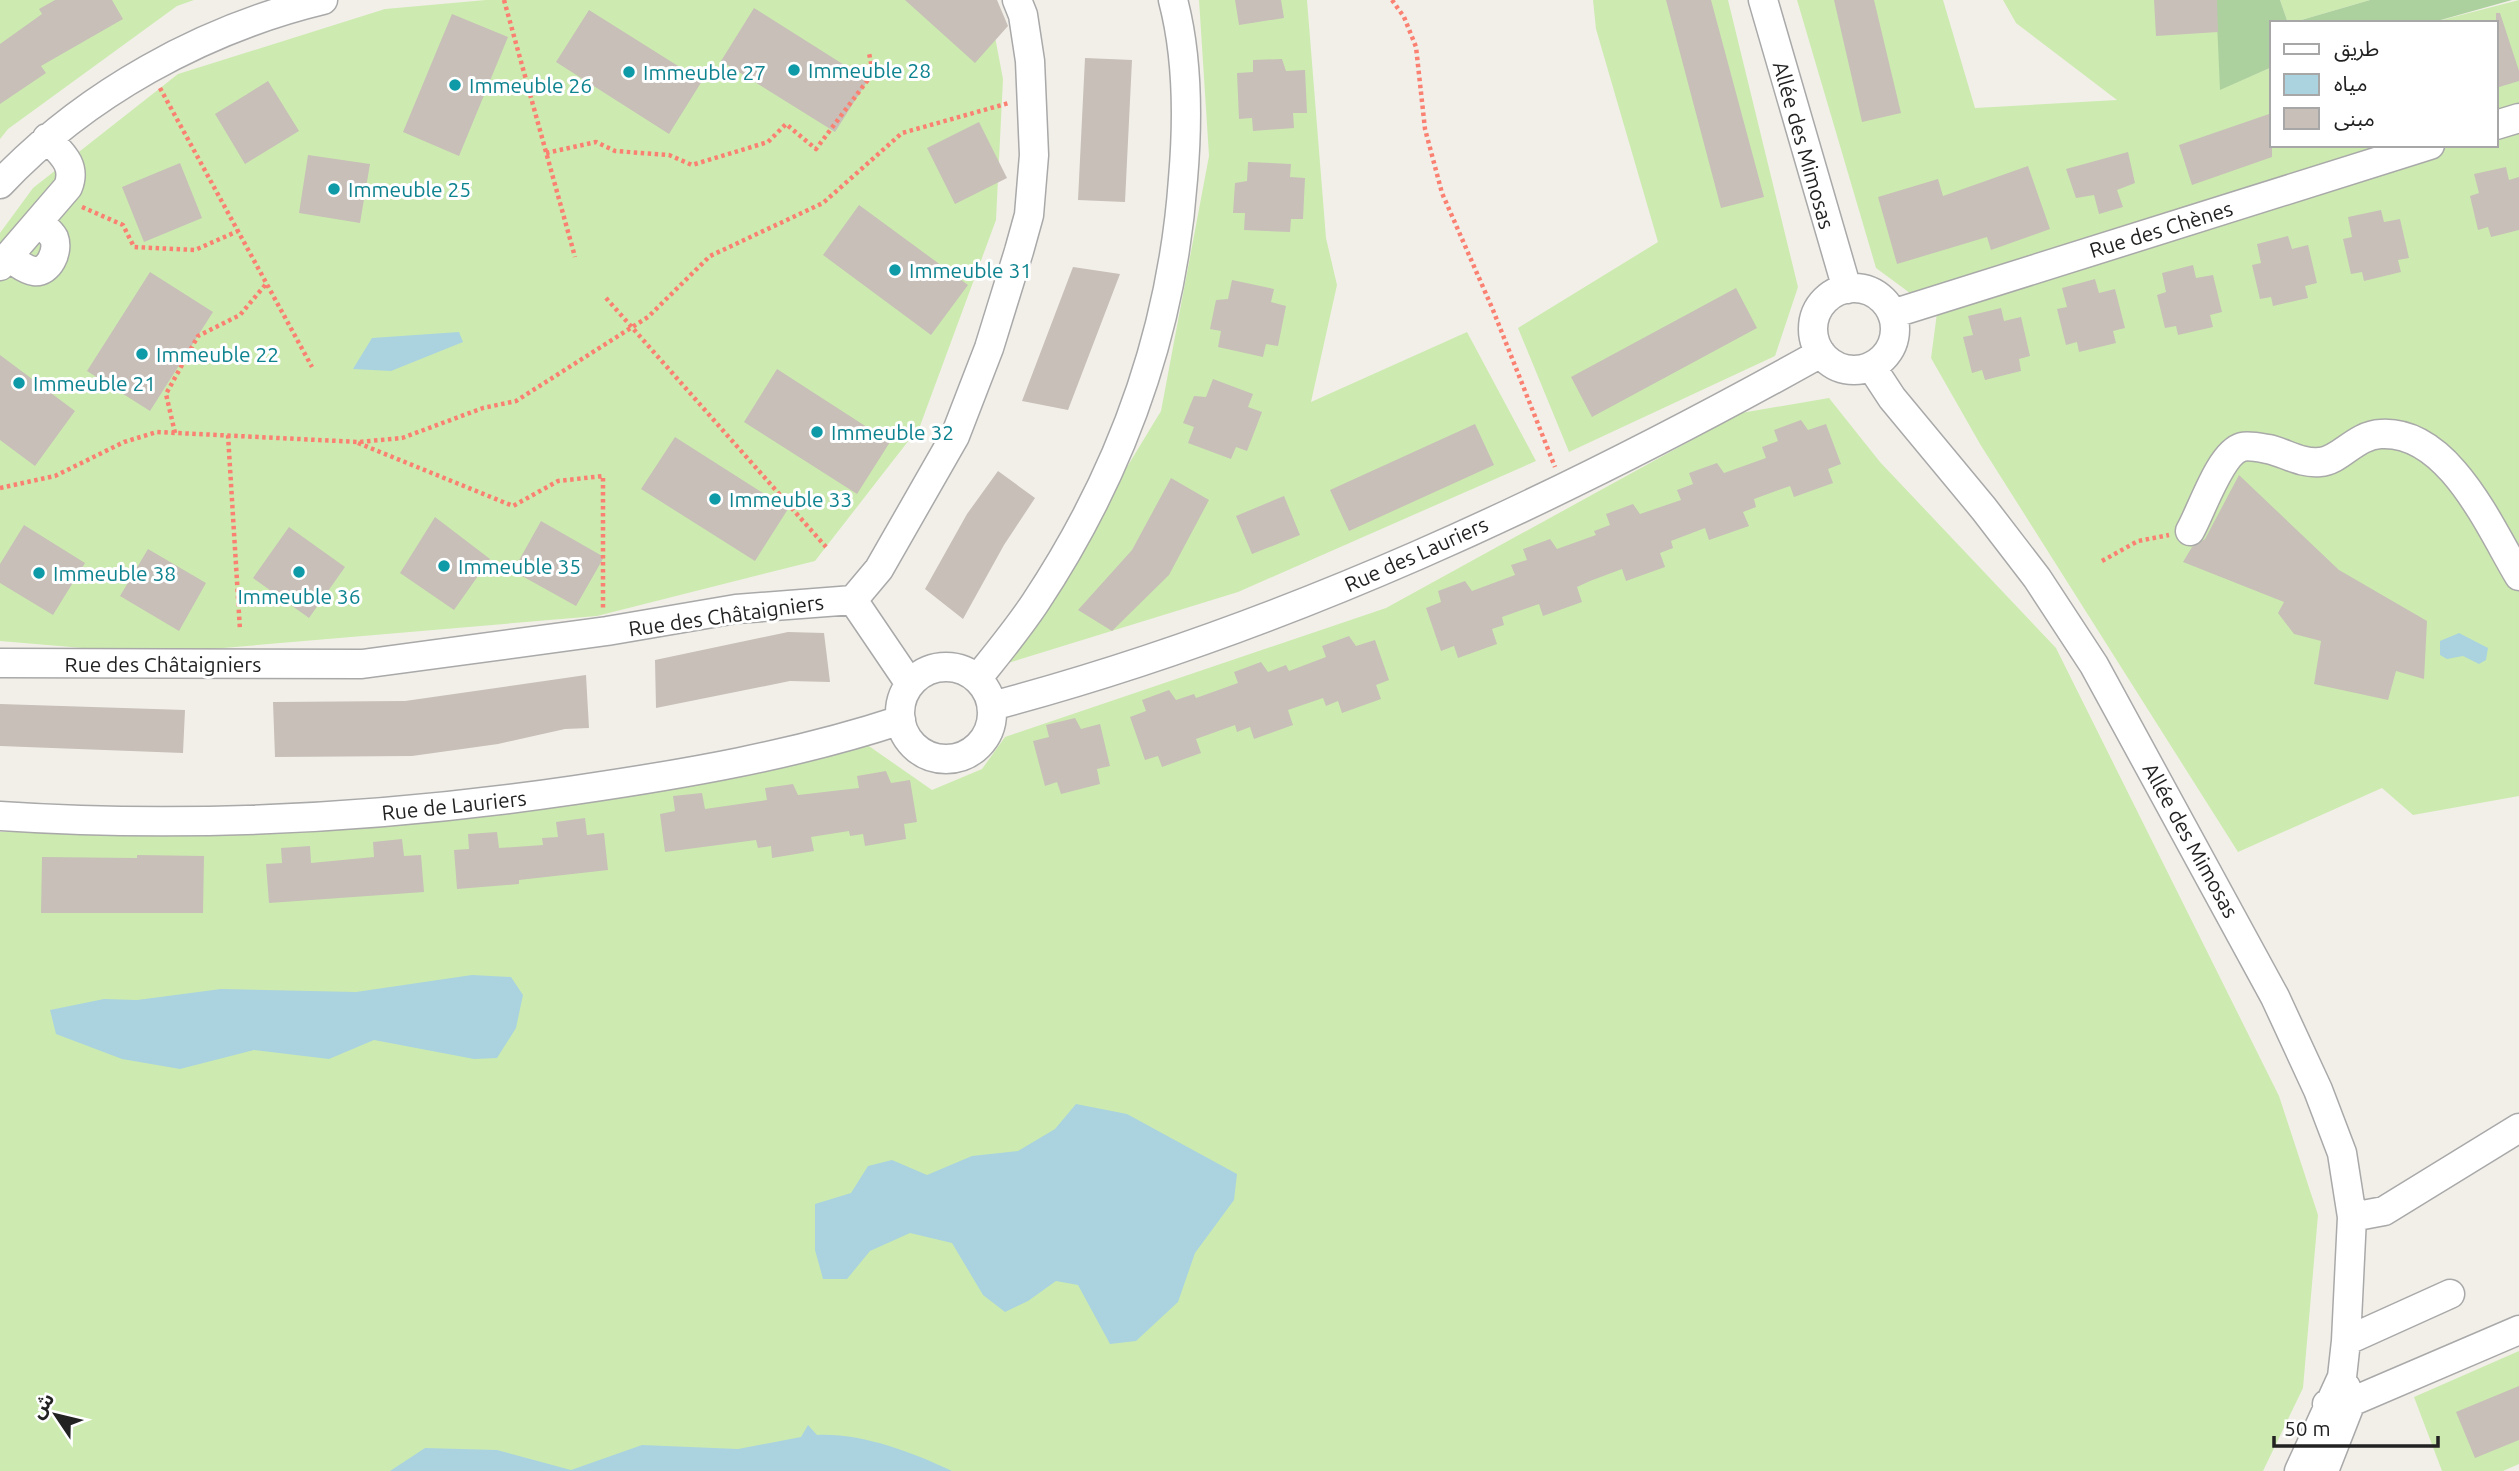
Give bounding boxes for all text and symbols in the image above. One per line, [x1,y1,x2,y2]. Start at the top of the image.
legend [2270,21,2498,147]
text: طريق [2334,36,2379,62]
place label: Immeuble 28 [808,58,931,82]
street label: Allée des Mimosas [1769,58,1839,232]
place label: Immeuble 27 [643,60,766,84]
marker: Immeuble 28 [786,62,802,78]
marker: Immeuble 27 [621,64,637,80]
text: مياه [2334,71,2367,95]
place label: Immeuble 26 [469,73,592,97]
marker: Immeuble 26 [447,77,463,93]
text: مبنى [2334,106,2375,131]
place label: Immeuble 25 [348,177,471,201]
marker: Immeuble 25 [326,181,342,197]
street label: Rue des Chènes [2087,196,2235,262]
place label: Immeuble 31 [909,258,1032,282]
marker: Immeuble 31 [887,262,903,278]
place label: Immeuble 22 [156,342,279,366]
marker: Immeuble 22 [134,346,150,362]
place label: Immeuble 21 [33,371,156,395]
marker: Immeuble 21 [11,375,27,391]
place label: Immeuble 32 [831,420,954,444]
marker: Immeuble 32 [809,424,825,440]
place label: Immeuble 33 [729,487,852,511]
marker: Immeuble 33 [707,491,723,507]
street label: Rue des Lauriers [1341,512,1491,596]
place label: Immeuble 35 [458,554,581,578]
marker: Immeuble 35 [436,558,452,574]
place label: Immeuble 38 [53,561,176,585]
marker: Immeuble 36 [291,564,307,580]
marker: Immeuble 38 [31,565,47,581]
place label: Immeuble 36 [237,584,361,608]
street label: Rue des Châtaigniers [627,589,825,641]
street label: Rue des Châtaigniers [65,652,261,676]
street label: Allée des Mimosas [2139,758,2243,922]
street label: Rue de Lauriers [380,785,528,825]
north arrow [21,1380,91,1450]
text: ش [26,1388,59,1422]
scale bar [2274,1404,2438,1448]
text: 50 m [2284,1416,2331,1440]

